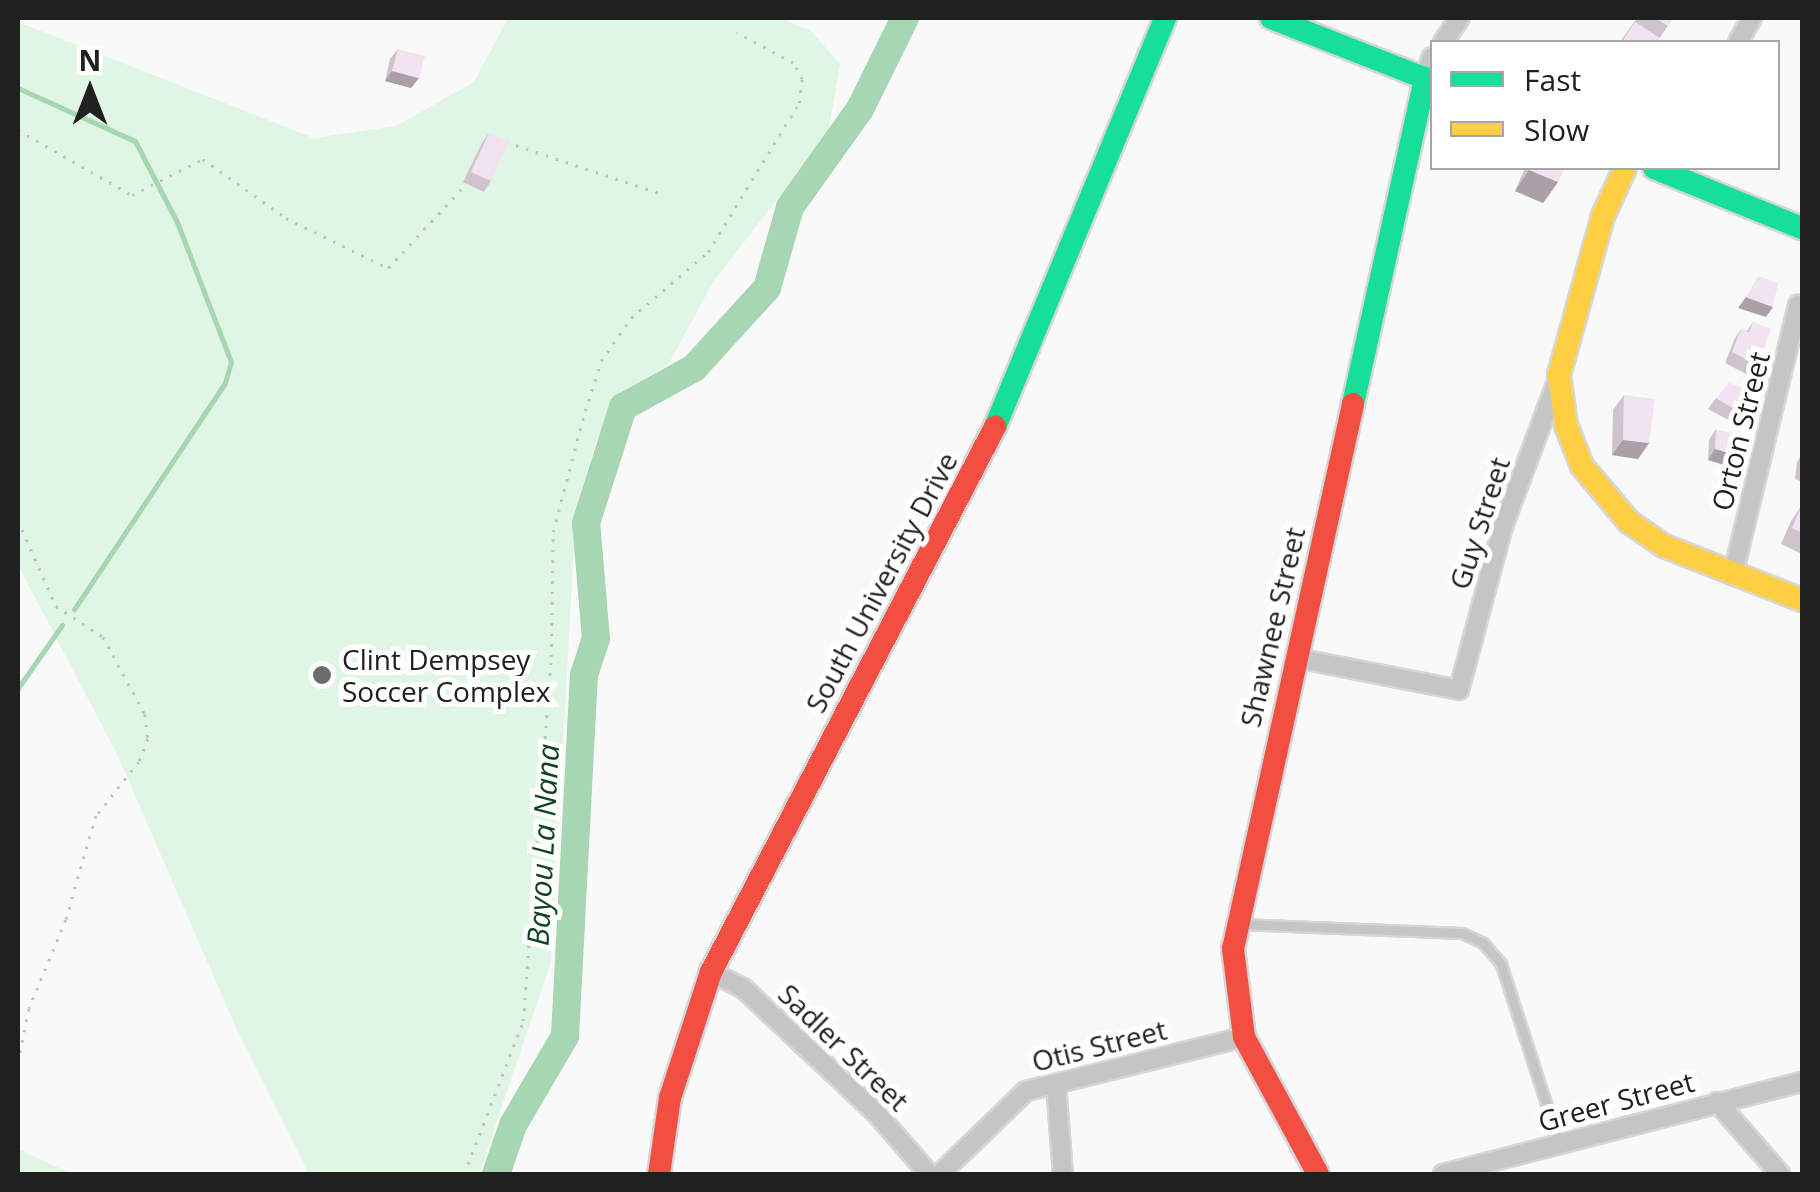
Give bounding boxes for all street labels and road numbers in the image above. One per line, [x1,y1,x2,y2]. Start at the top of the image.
street label: Orton Street [1704,348,1776,514]
street label: South University Drive [798,446,964,718]
street label: Guy Street [1442,453,1516,593]
street label: Shawnee Street [1233,524,1311,730]
street label: Sadler Street [772,977,916,1117]
street label: Otis Street [1028,1012,1170,1078]
street label: Greer Street [1534,1064,1698,1138]

